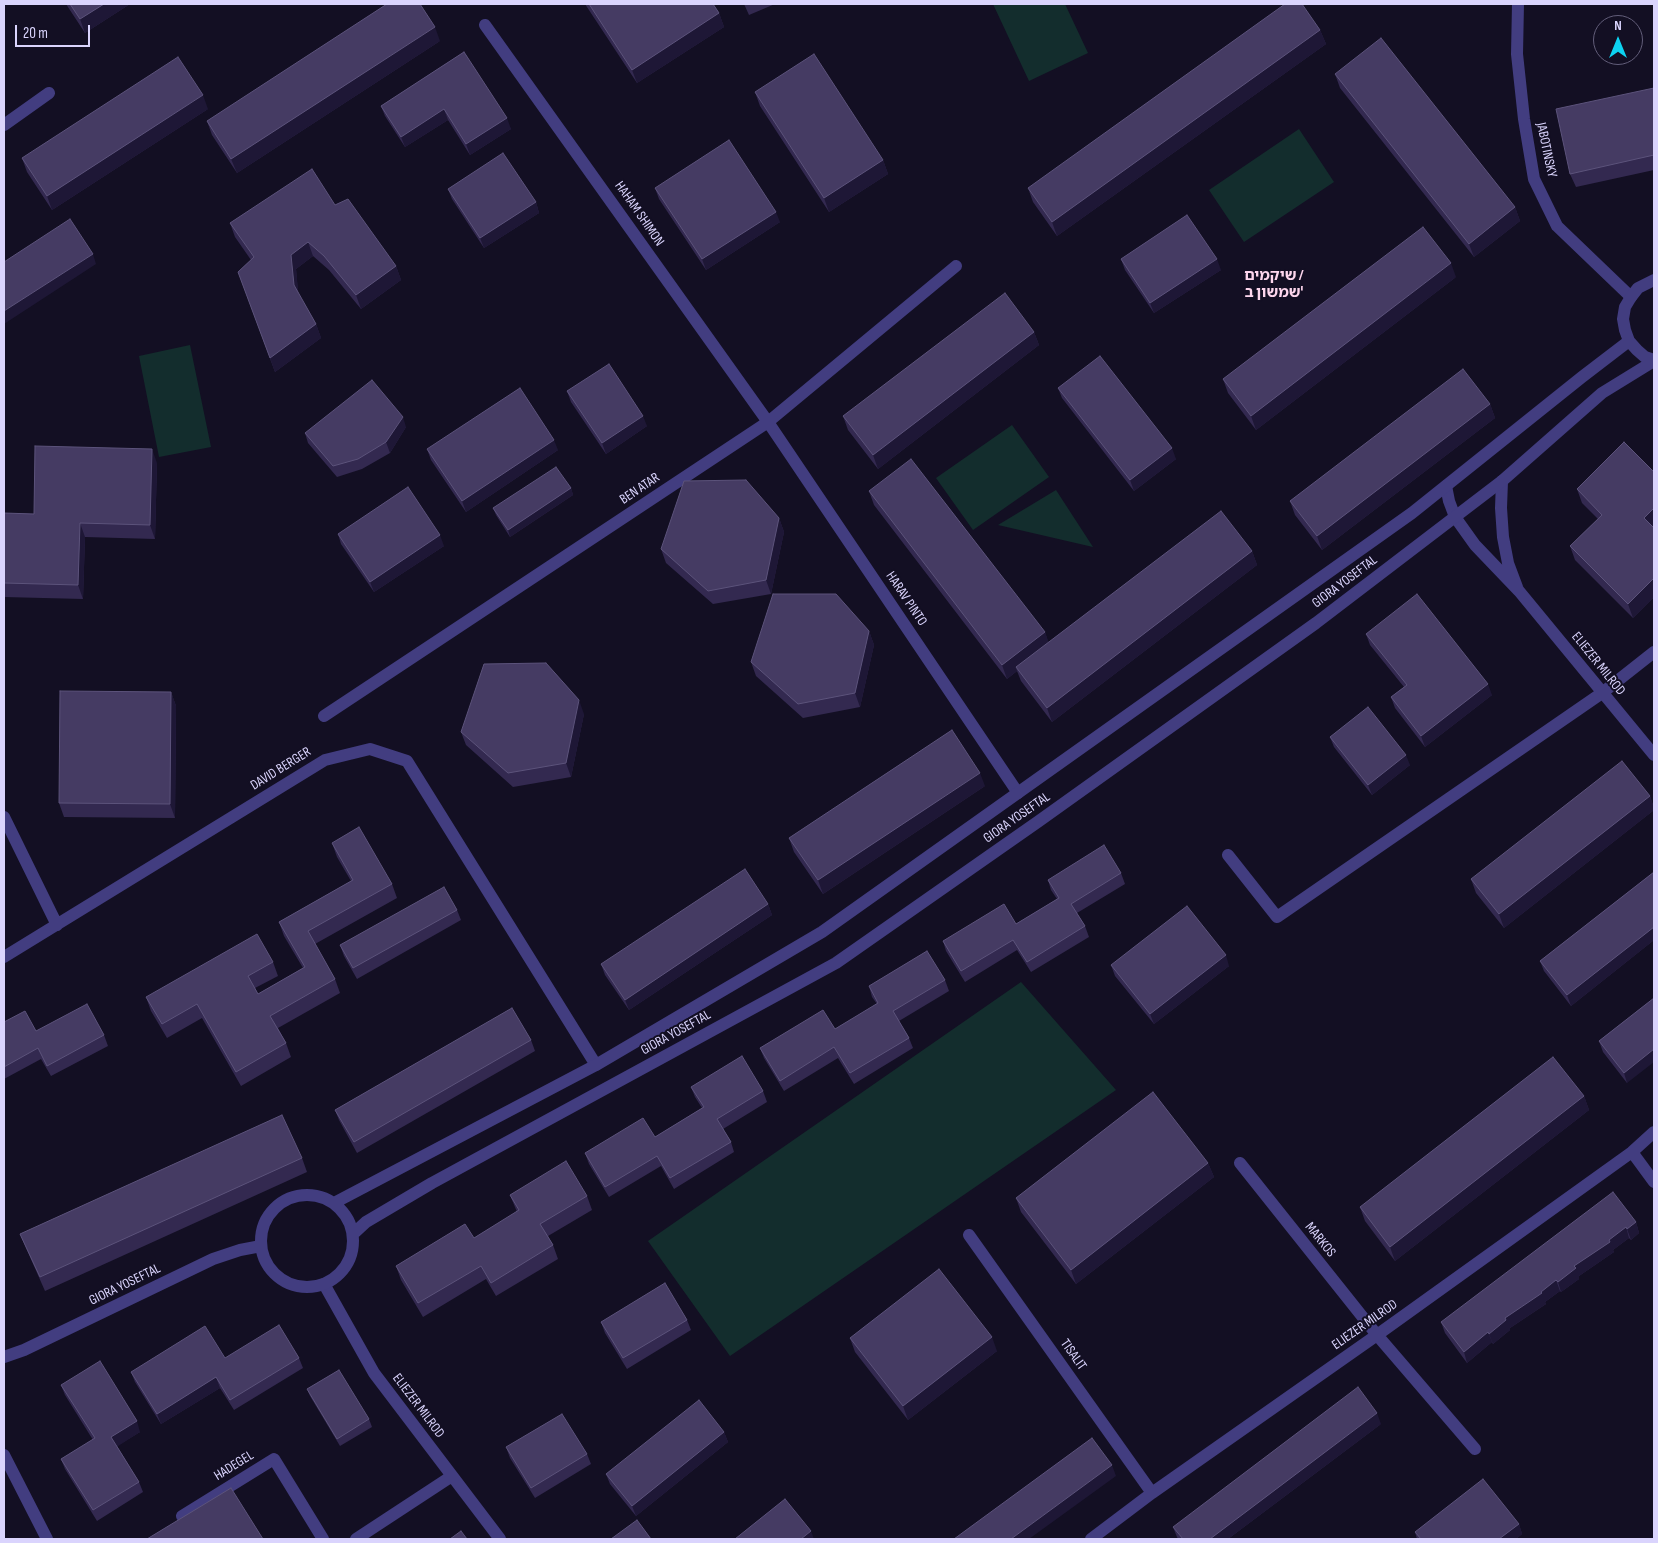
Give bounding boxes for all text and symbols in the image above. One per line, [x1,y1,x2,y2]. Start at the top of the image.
scale bar [18,15,92,47]
north arrow [1593,15,1643,65]
text: N [1614,17,1622,34]
text: 20 m [23,24,48,43]
street label: JABOTINSKY [1532,121,1560,179]
street label: HAHAM SHIMON [611,178,667,250]
district label: שיקמים / שמשון ב' [1244,267,1304,302]
street label: BEN ATAR [617,470,663,508]
street label: GIORA YOSEFTAL [1309,552,1381,612]
street label: HARAV PINTO [882,569,930,629]
street label: ELIEZER MILROD [1567,629,1629,699]
street label: DAVID BERGER [248,744,314,794]
street label: GIORA YOSEFTAL [981,789,1053,847]
street label: GIORA YOSEFTAL [638,1007,714,1059]
street label: MARKOS [1301,1219,1339,1261]
street label: GIORA YOSEFTAL [87,1261,163,1309]
street label: ELIEZER MILROD [1329,1296,1401,1354]
street label: TISALIT [1056,1336,1090,1374]
street label: ELIEZER MILROD [388,1370,448,1442]
street label: HADEGEL [211,1447,257,1485]

